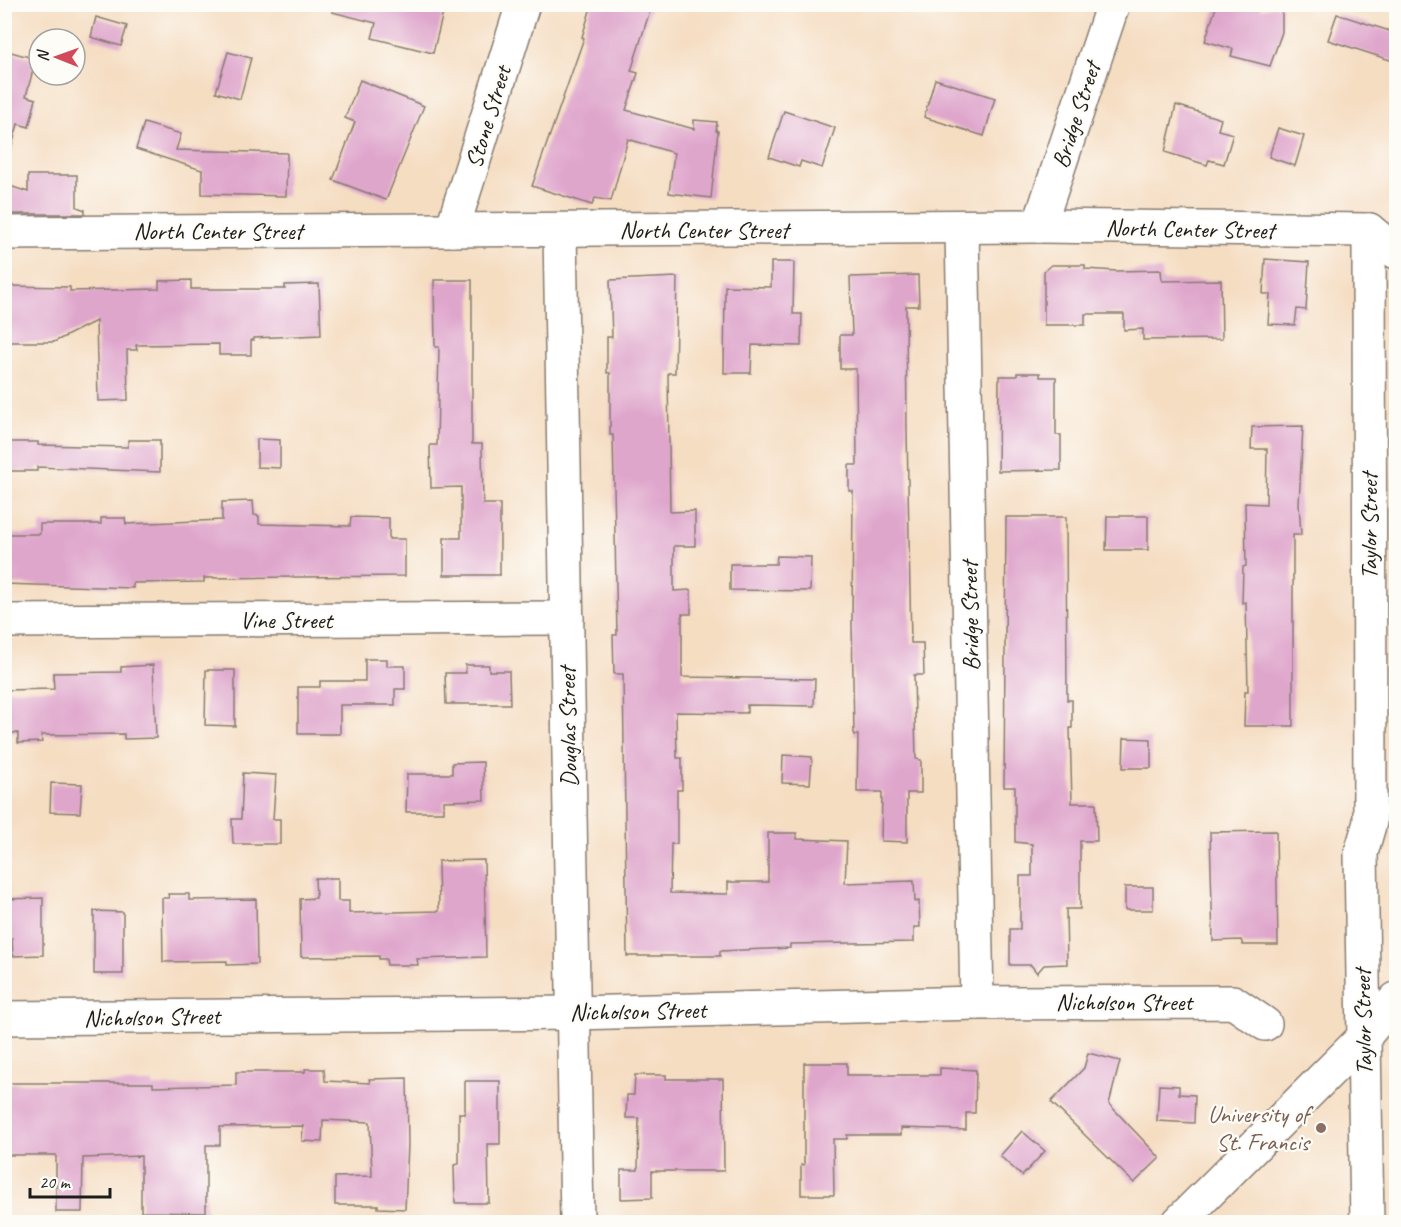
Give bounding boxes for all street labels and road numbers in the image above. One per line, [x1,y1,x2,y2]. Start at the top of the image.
street label: Bridge Street [1045,55,1108,172]
street label: Stone Street [458,61,518,171]
street label: North Center Street [1105,213,1278,246]
street label: North Center Street [620,215,791,245]
street label: North Center Street [134,216,305,246]
street label: Taylor Street [1354,470,1384,579]
street label: Bridge Street [954,558,986,671]
street label: Vine Street [240,605,334,635]
street label: Douglas Street [552,664,584,787]
street label: Taylor Street [1347,966,1379,1075]
street label: Nicholson Street [1056,987,1194,1017]
street label: Nicholson Street [570,995,708,1027]
street label: Nicholson Street [84,1001,222,1033]

